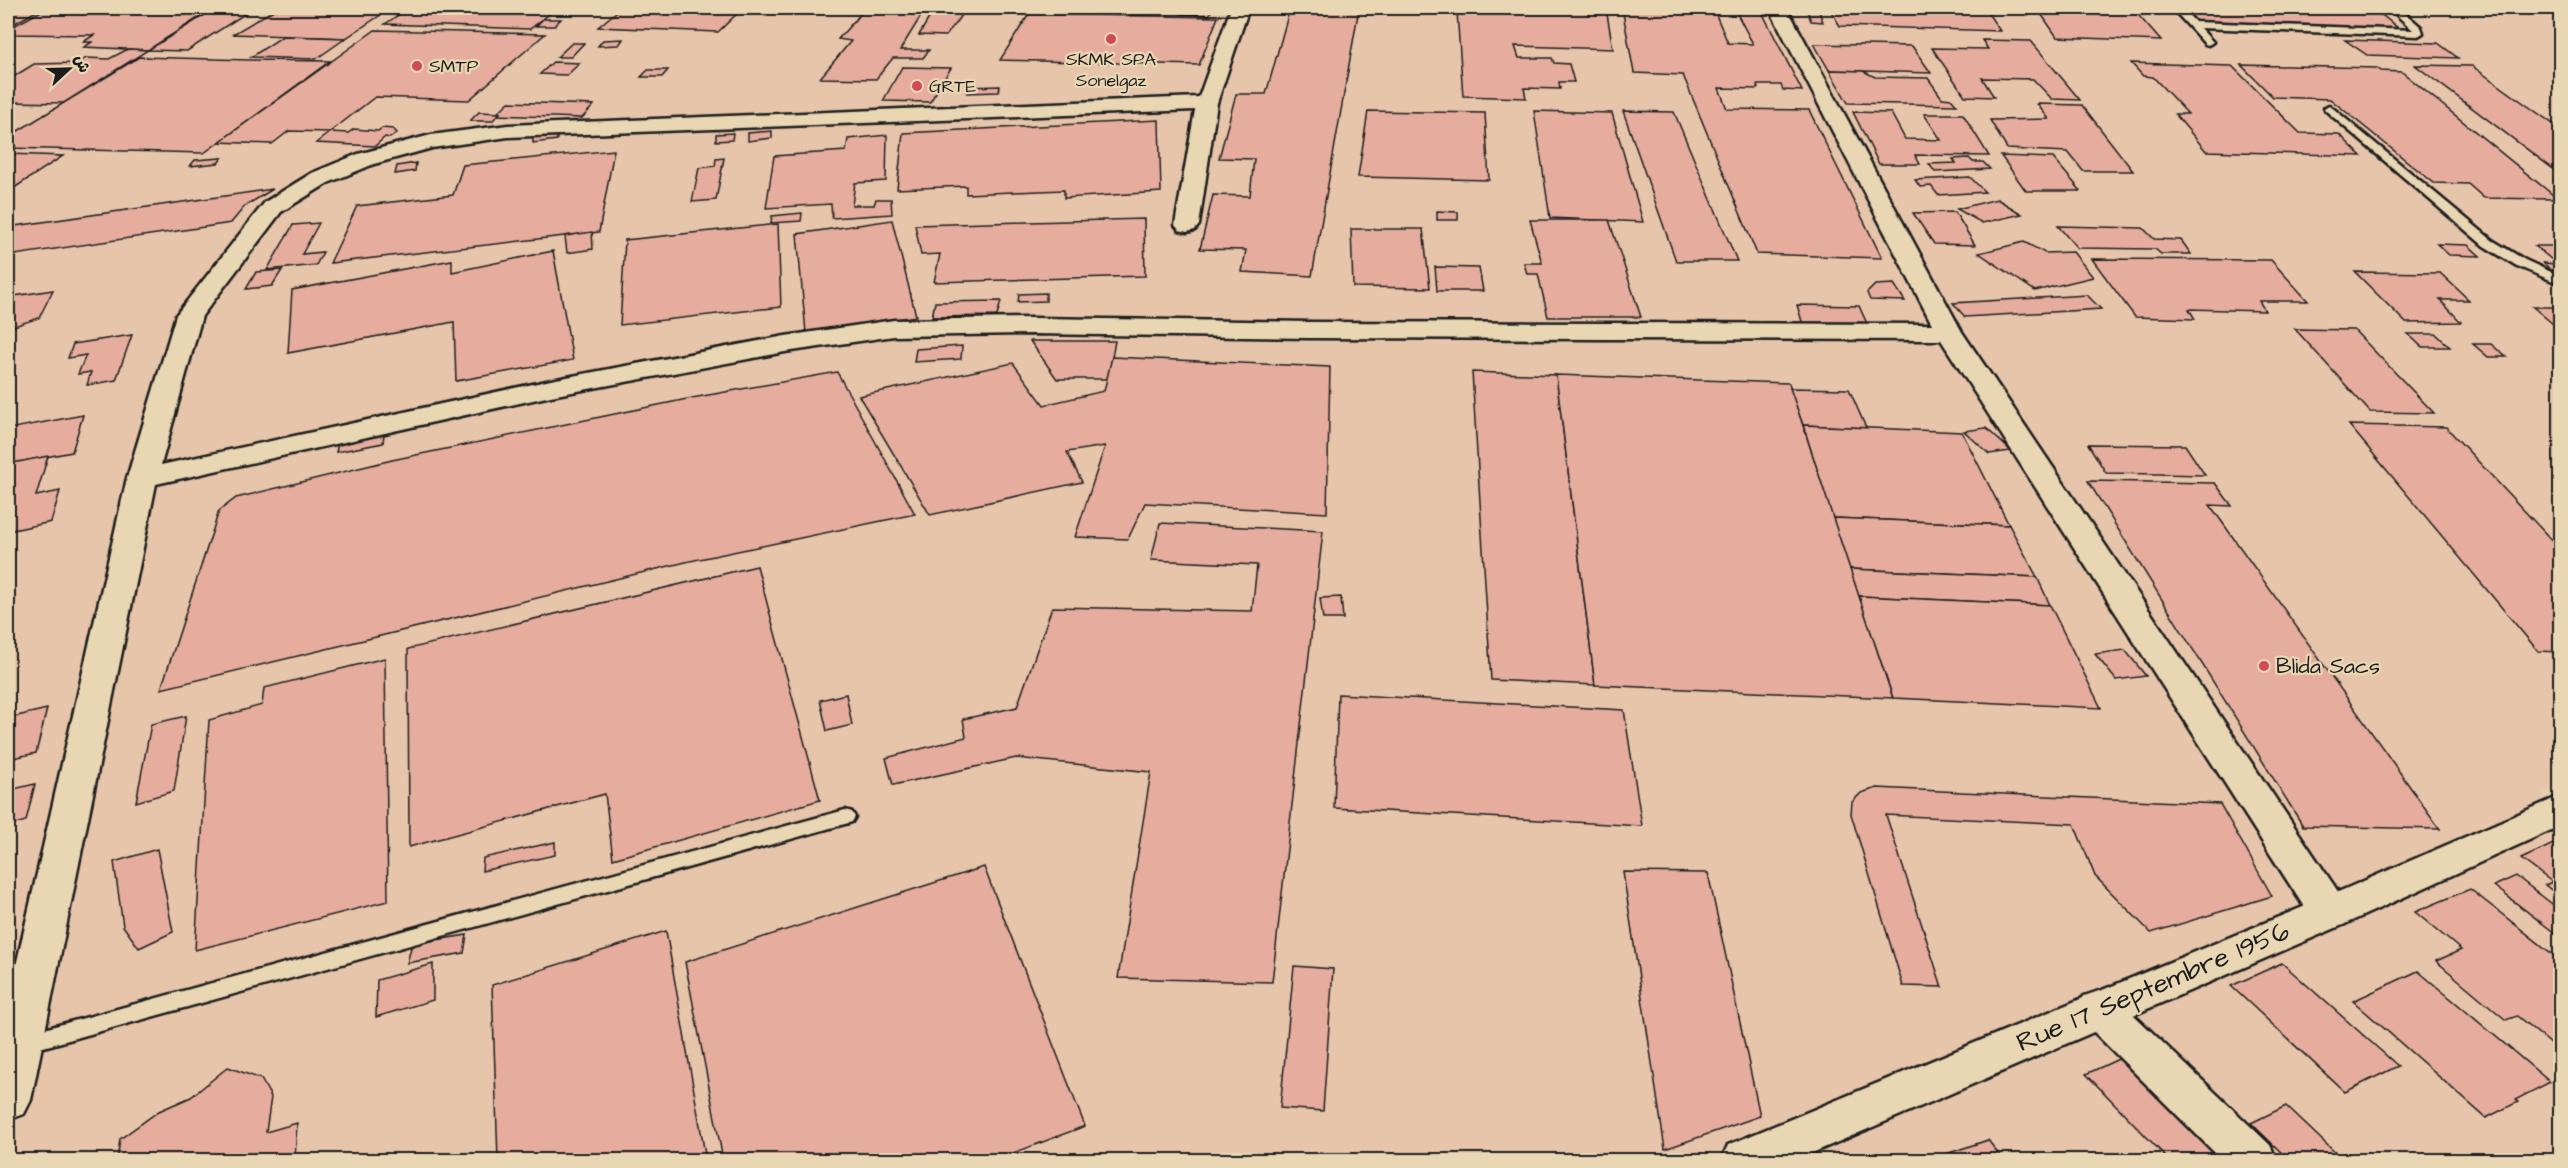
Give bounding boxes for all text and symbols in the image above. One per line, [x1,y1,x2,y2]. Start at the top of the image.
marker: SKMK SPA Sonelgaz [1104,32,1118,46]
north arrow [39,39,99,99]
place label: SKMK SPA Sonelgaz [1066,47,1156,94]
text: ش [68,51,95,76]
place label: SMTP [429,54,479,79]
marker: SMTP [410,59,424,73]
place label: GRTE [929,74,977,99]
marker: GRTE [910,79,924,93]
place label: Blida Sacs [2276,651,2380,682]
marker: Blida Sacs [2257,659,2271,673]
street label: Rue 17 Septembre 1956 [2011,912,2295,1062]

